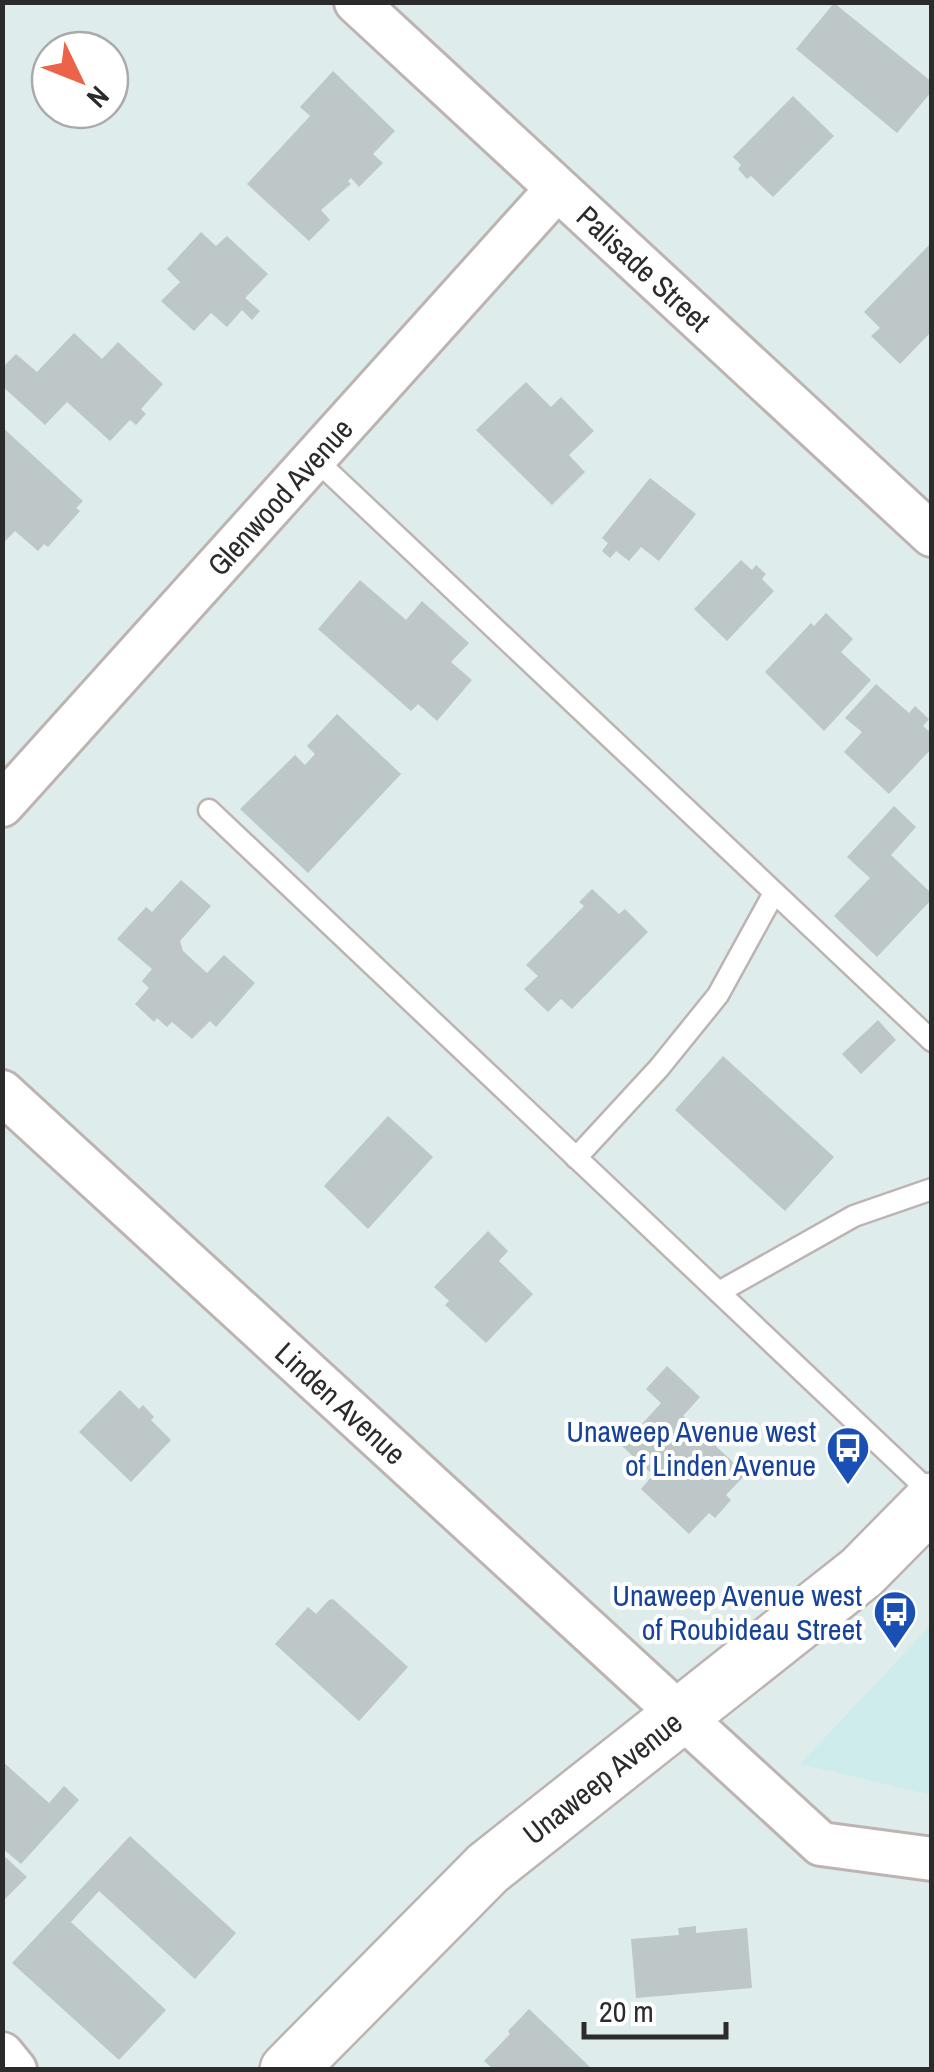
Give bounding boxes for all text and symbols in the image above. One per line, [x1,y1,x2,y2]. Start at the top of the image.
north arrow [30,30,130,130]
text: N [79,78,118,116]
street label: Palisade Street [568,196,719,340]
street label: Glenwood Avenue [198,409,361,584]
street label: Linden Avenue [267,1333,415,1473]
place label: Unaweep Avenue west of Linden Avenue [566,1411,816,1485]
bus stop icon: Unaweep Avenue west of Linden Avenue [825,1425,871,1486]
place label: Unaweep Avenue west of Roubideau Street [612,1575,862,1649]
bus stop icon: Unaweep Avenue west of Roubideau Street [872,1589,918,1650]
street label: Unaweep Avenue [514,1702,690,1853]
scale bar [584,1977,726,2039]
text: 20 m [599,1991,654,2031]

